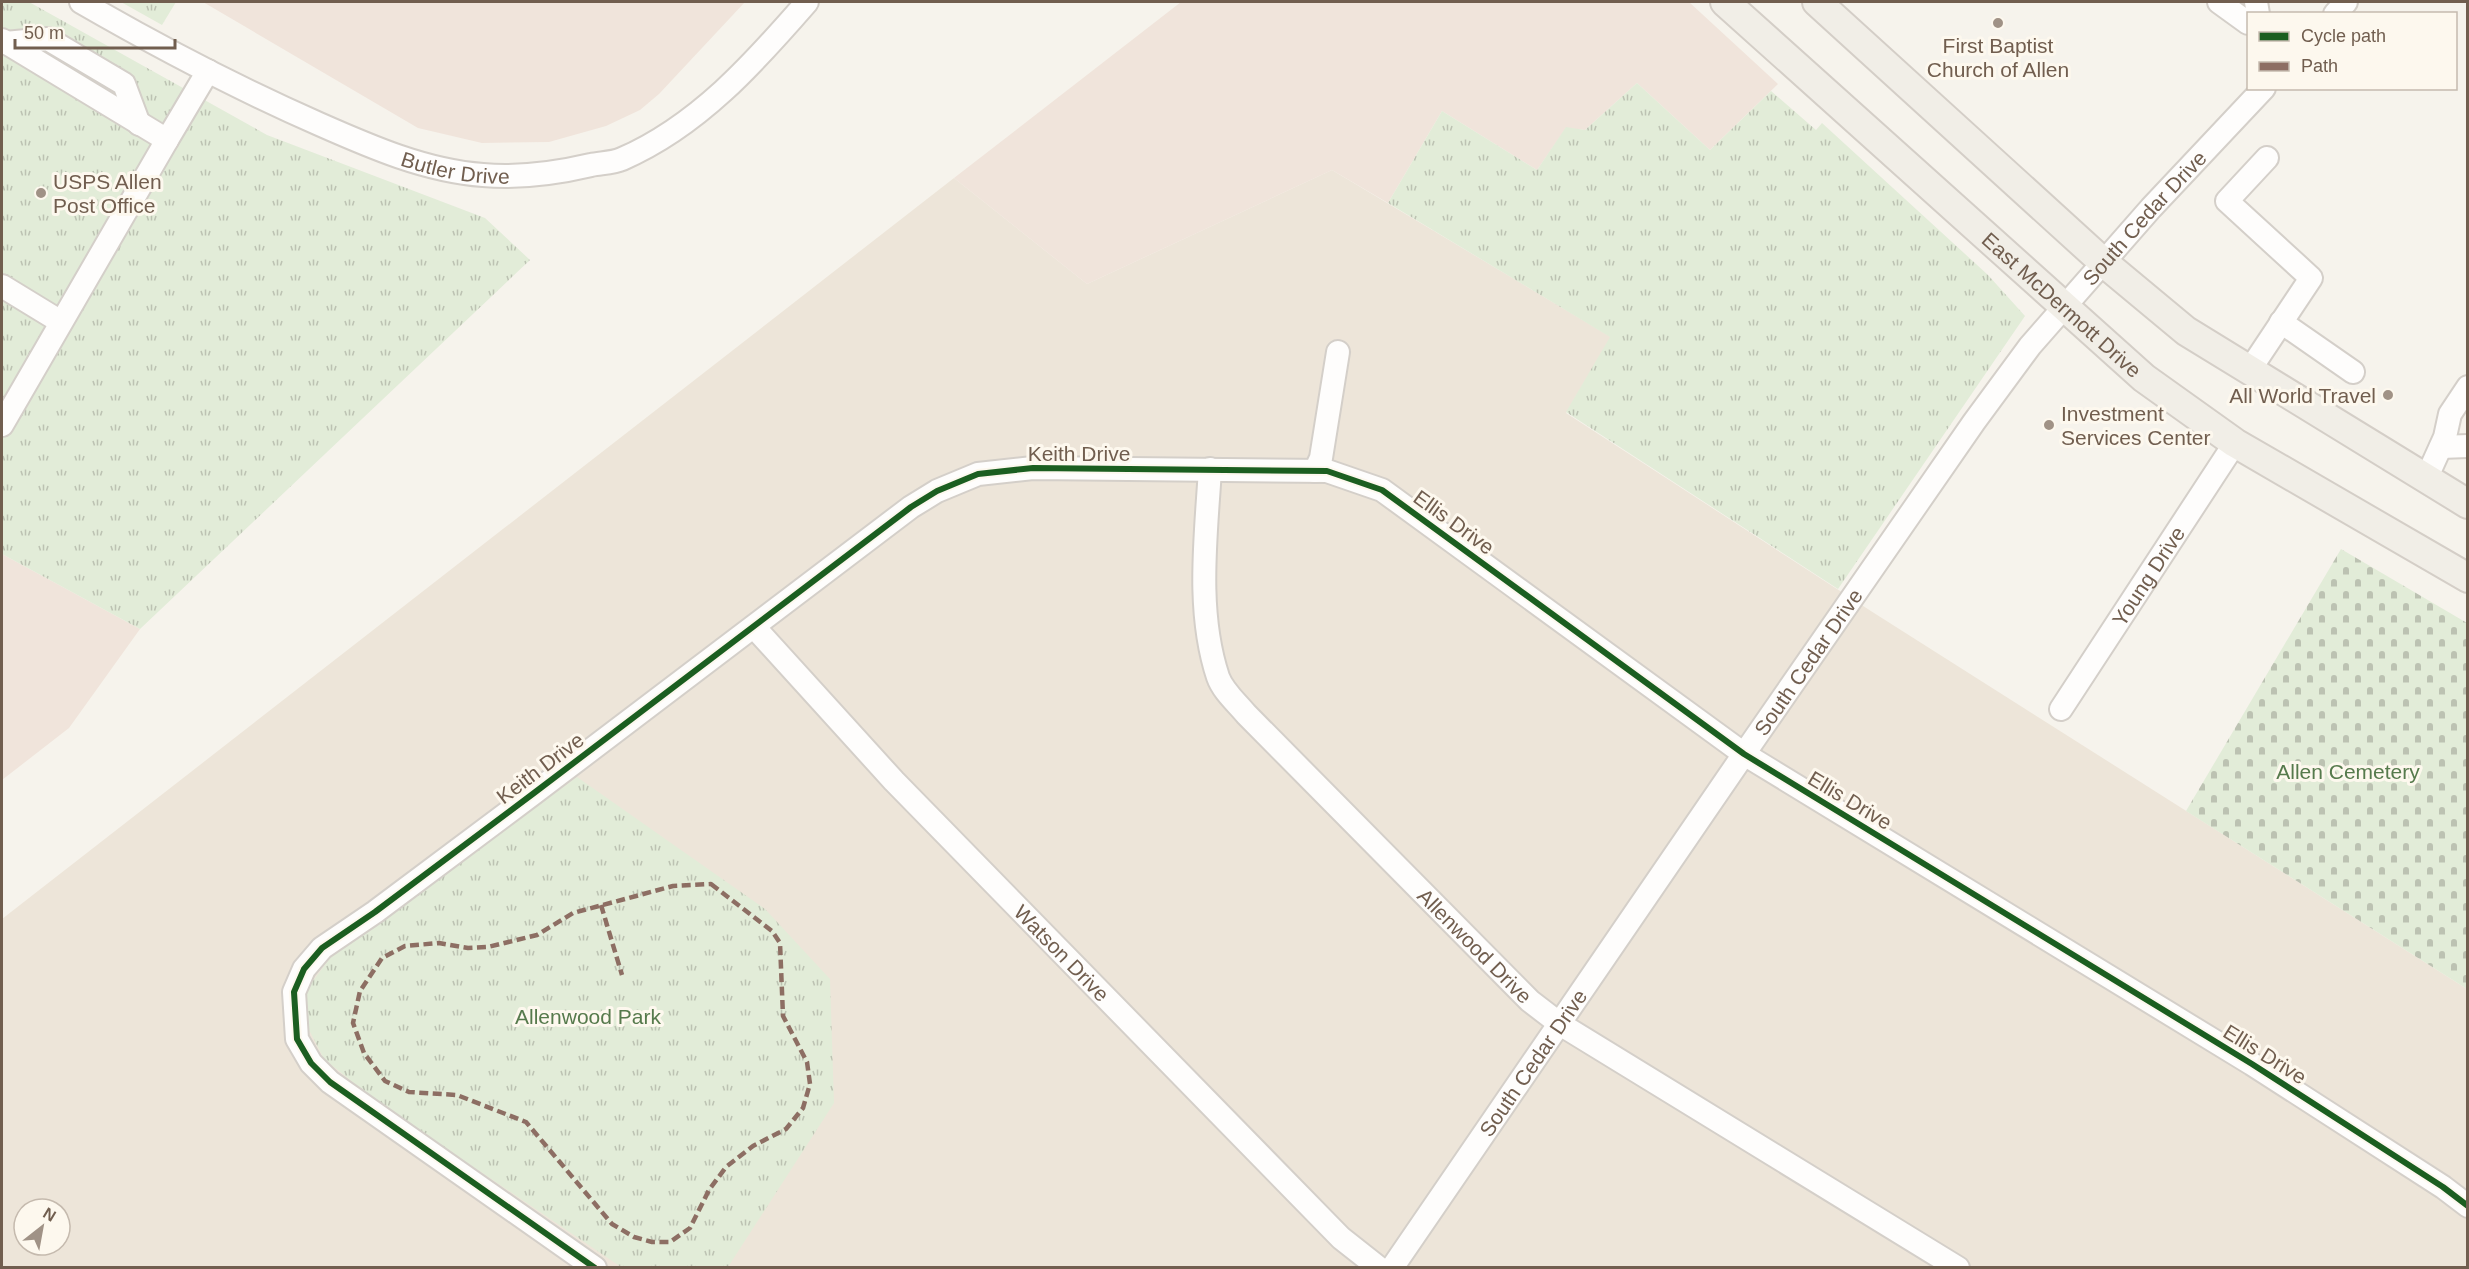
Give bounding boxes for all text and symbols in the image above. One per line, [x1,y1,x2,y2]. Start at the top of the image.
scale bar [15,12,176,50]
legend [2247,12,2457,90]
marker: First Baptist Church of Allen [1991,16,2005,30]
text: 50 m [24,23,64,43]
text: Cycle path [2301,26,2386,46]
place label: First Baptist Church of Allen [1927,34,2069,81]
text: Path [2301,56,2338,76]
street label: South Cedar Drive [2078,146,2211,289]
street label: Butler Drive [398,147,510,187]
place label: USPS Allen Post Office [53,170,162,217]
marker: USPS Allen Post Office [34,186,48,200]
street label: East McDermott Drive [1978,227,2146,382]
place label: All World Travel [2229,384,2376,407]
marker: All World Travel [2381,388,2395,402]
place label: Investment Services Center [2061,402,2210,449]
marker: Investment Services Center [2042,418,2056,432]
street label: Keith Drive [1028,442,1130,465]
street label: Ellis Drive [1409,485,1499,559]
street label: Young Drive [2107,522,2189,630]
street label: South Cedar Drive [1749,584,1866,740]
street label: Keith Drive [492,728,588,808]
park label: Allen Cemetery [2276,760,2420,783]
street label: Ellis Drive [1804,766,1896,834]
street label: Allenwood Drive [1414,884,1537,1008]
street label: Watson Drive [1010,900,1114,1006]
street label: South Cedar Drive [1474,985,1591,1140]
park label: Allenwood Park [515,1005,661,1028]
street label: Ellis Drive [2219,1020,2311,1088]
north arrow [12,1197,72,1257]
text: N [40,1204,59,1225]

